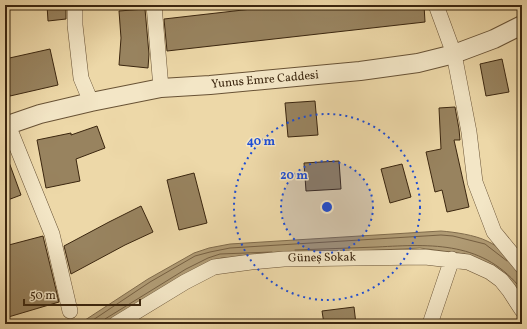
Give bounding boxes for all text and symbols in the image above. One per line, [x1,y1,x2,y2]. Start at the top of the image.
street label: Yunus Emre Caddesi [211,67,320,93]
text: 40 m [247,134,276,150]
text: 20 m [280,168,308,184]
centre of rings [320,200,334,214]
street label: Güneş Sokak [288,249,357,267]
scale bar [24,281,140,307]
text: 50 m [30,288,56,304]

